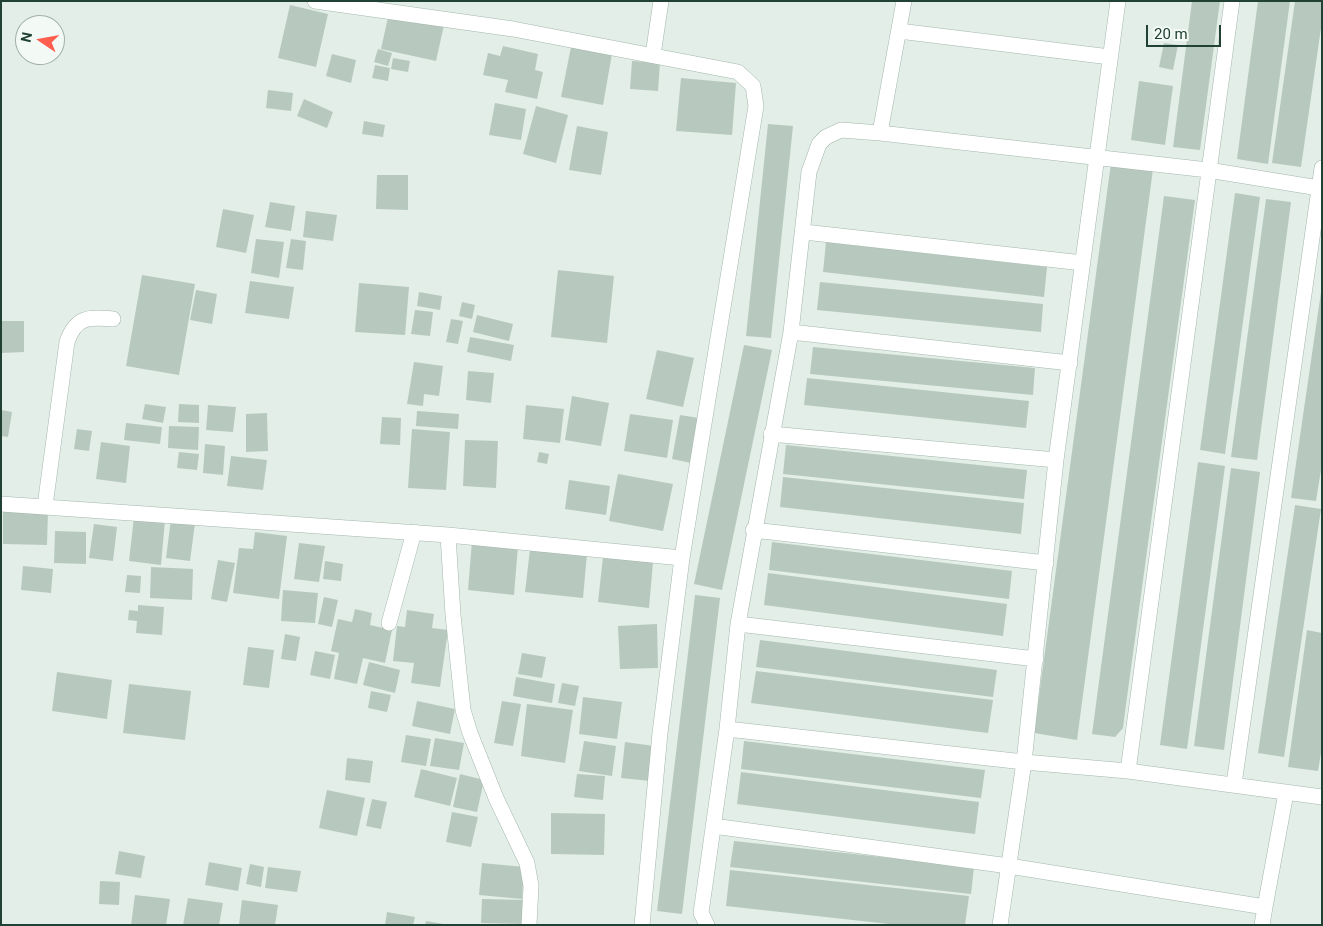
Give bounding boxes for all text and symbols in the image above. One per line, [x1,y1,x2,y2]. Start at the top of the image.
north arrow [15,15,65,65]
scale bar [1148,15,1223,47]
text: 20 m [1154,25,1188,43]
text: N [17,31,35,44]

